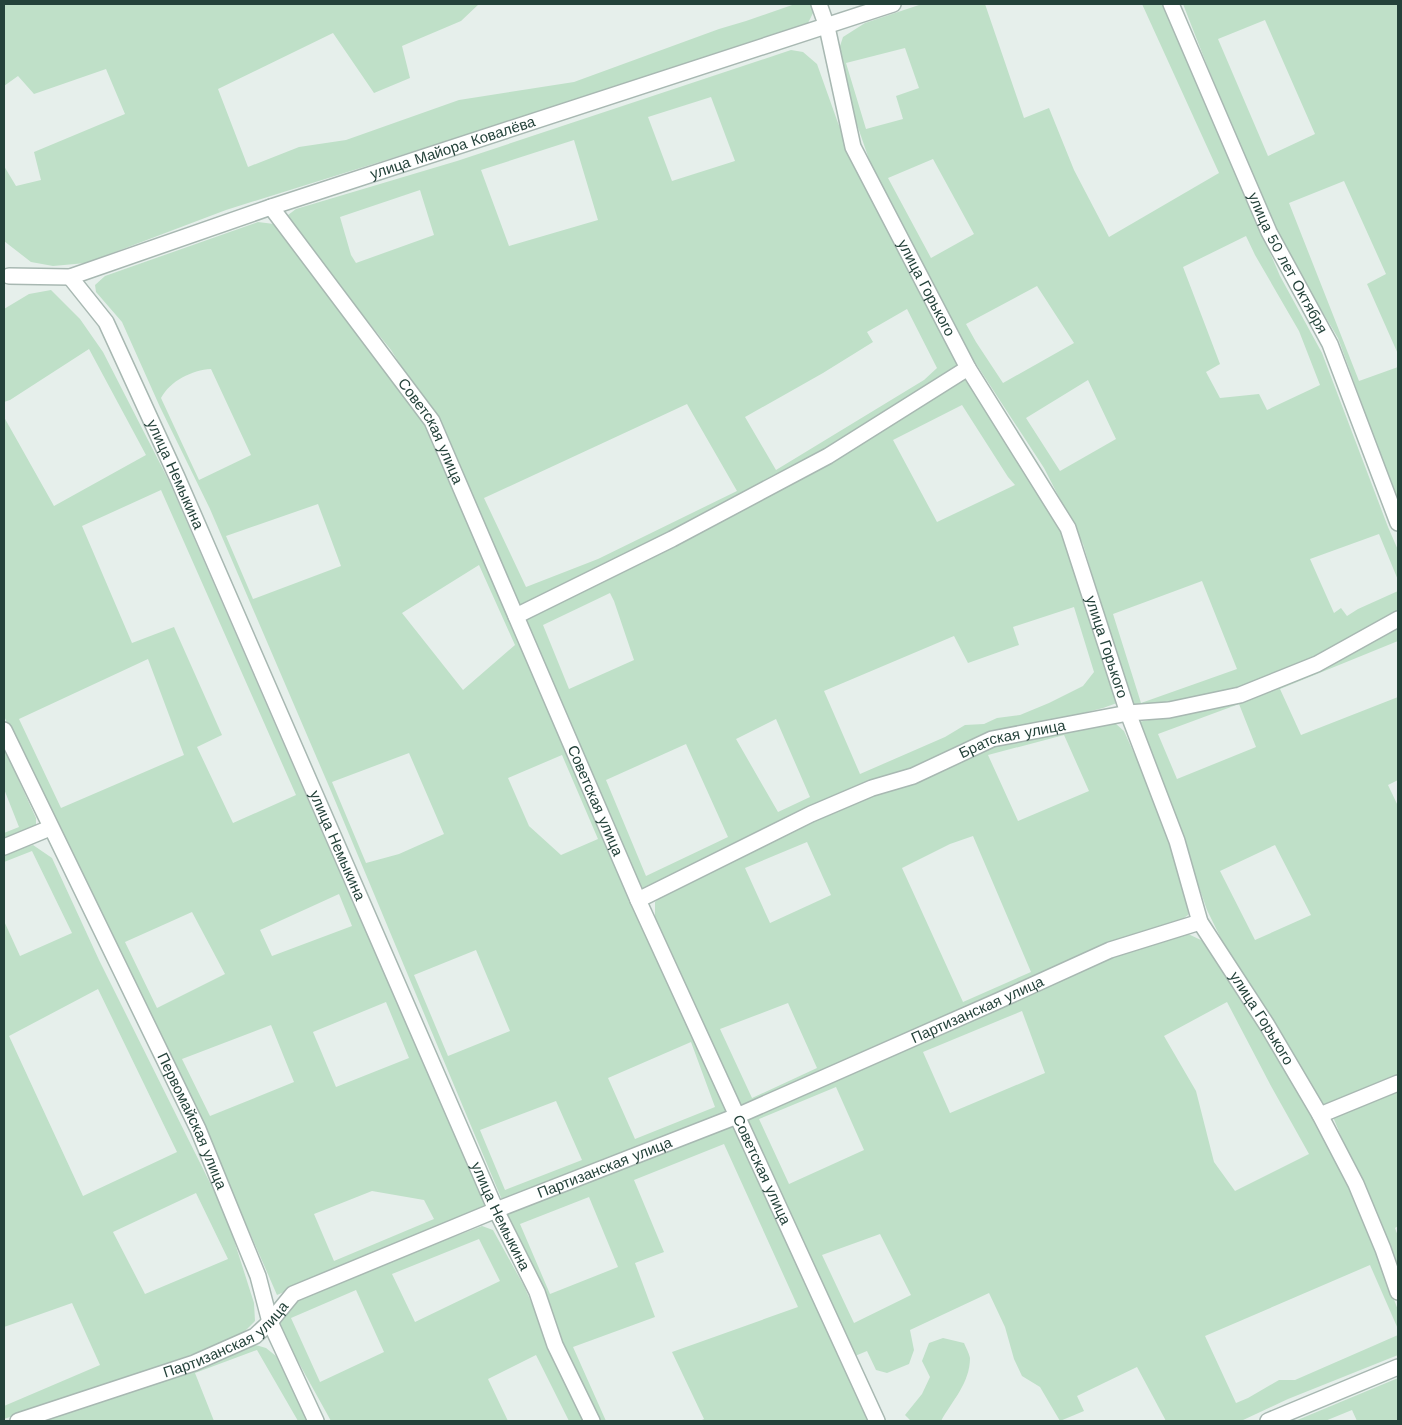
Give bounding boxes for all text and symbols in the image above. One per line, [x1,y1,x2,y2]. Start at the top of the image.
street label: улица Майора Ковалёва [368,112,538,183]
street label: улица 50 лет Октября [1244,189,1331,337]
street label: улица Горького [894,236,959,339]
street label: Советская улица [394,375,467,487]
street label: улица Немыкина [143,417,208,533]
street label: улица Горького [1082,593,1132,700]
street label: Братская улица [956,716,1068,762]
street label: Советская улица [564,742,627,859]
street label: улица Немыкина [306,788,369,904]
street label: улица Горького [1226,968,1297,1068]
street label: Партизанская улица [908,972,1047,1047]
street label: Первомайская улица [153,1050,231,1193]
street label: Советская улица [729,1112,795,1228]
street label: Партизанская улица [535,1133,675,1202]
street label: улица Немыкина [467,1159,534,1274]
street label: Партизанская улица [161,1297,293,1382]

